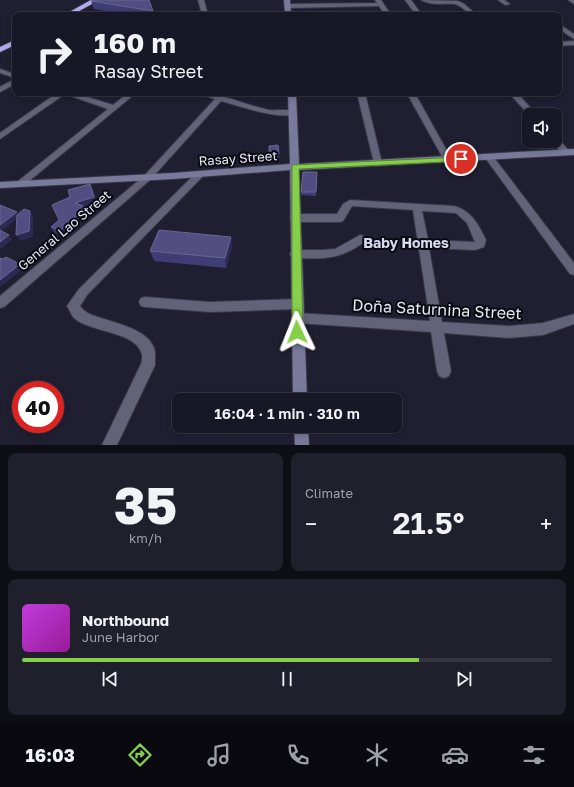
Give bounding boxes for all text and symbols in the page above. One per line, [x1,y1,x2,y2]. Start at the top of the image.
text: 160 m [94,26,176,59]
icon: right [28,28,80,80]
text: Rasay Street [94,60,203,82]
map controls [522,108,562,148]
button: sound [522,108,562,148]
pin [444,142,478,176]
street label: Rasay Street [198,147,278,169]
icon: arrive [450,148,472,170]
street label: General Lao Street [14,186,114,274]
district label: Baby Homes [363,234,449,251]
street label: Doña Saturnina Street [352,295,522,323]
position arrow [276,311,318,353]
speed limit sign: 40 [12,381,64,433]
text: 16:04 · 1 min · 310 m [214,404,360,422]
text: 35 [114,473,177,535]
text: Climate [305,485,353,501]
text: 21.5° [392,505,465,541]
text: − [305,510,317,537]
text: + [540,510,552,537]
text: km/h [129,530,162,546]
text: Northbound [82,611,169,629]
text: June Harbor [82,629,159,645]
icon: previous [99,668,121,690]
icon: pause [276,668,298,690]
icon: next [453,668,475,690]
icon: directions [126,741,154,769]
icon: music [205,741,233,769]
icon: phone [284,741,312,769]
icon: climate [363,741,391,769]
icon: car [441,741,469,769]
icon: filters [520,741,548,769]
text: 16:03 [25,744,75,766]

